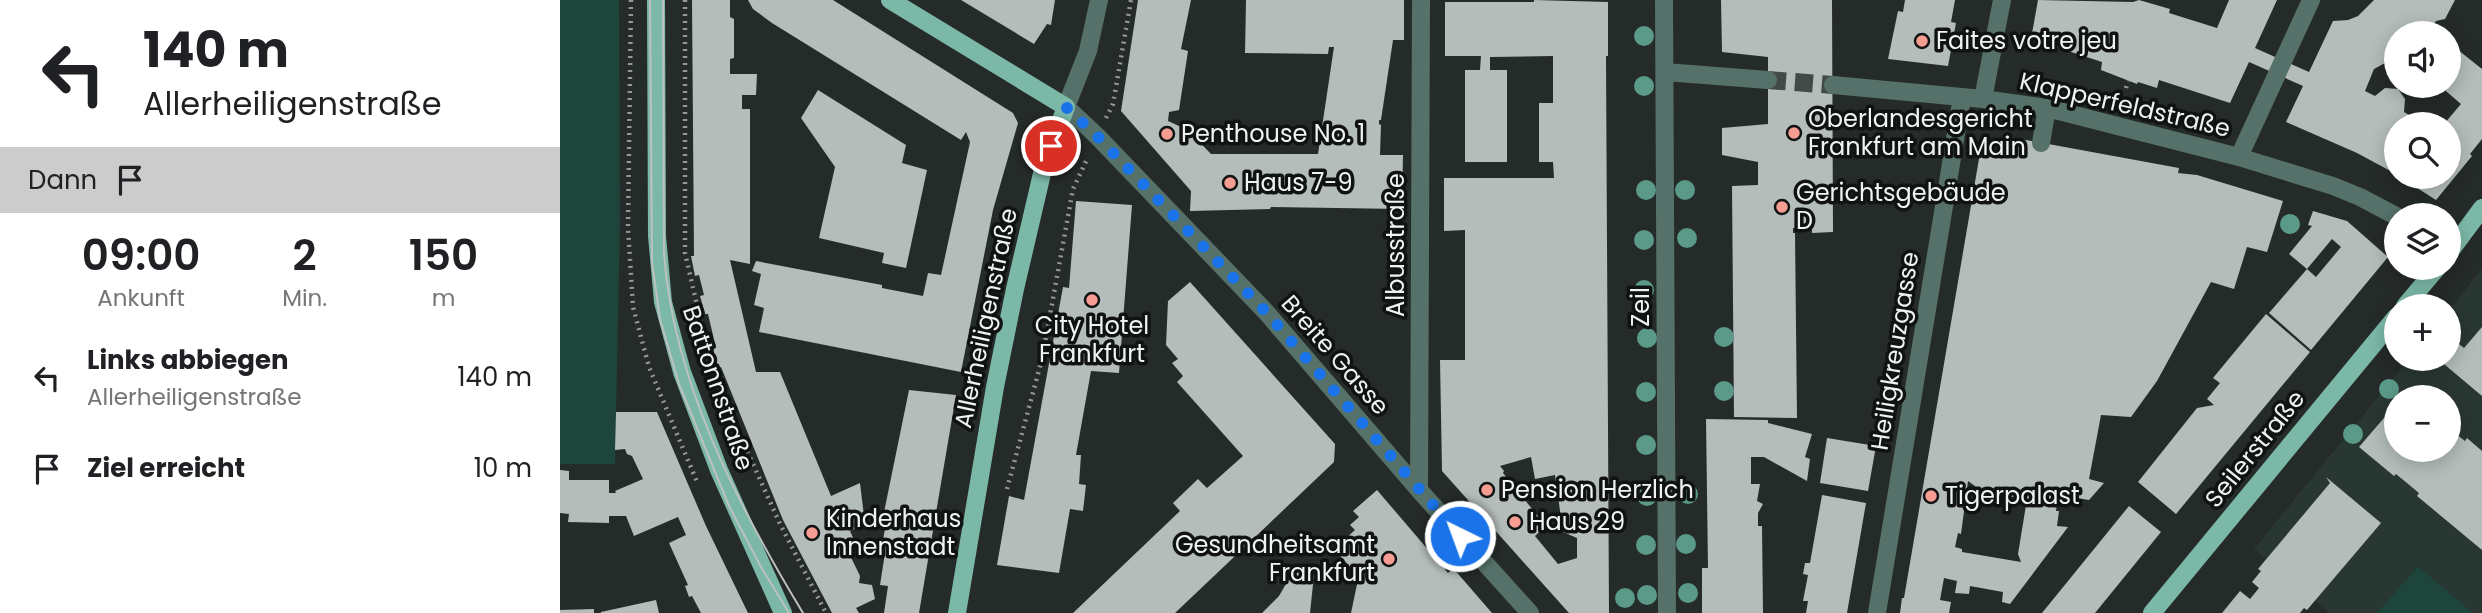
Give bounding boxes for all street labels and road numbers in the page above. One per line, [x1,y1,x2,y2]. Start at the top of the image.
street label: Klapperfeldstraße [2016,64,2234,145]
street label: Albusstraße [1379,173,1412,317]
street label: Allerheiligenstraße [946,205,1025,431]
street label: Heiligkreuzgasse [1863,249,1926,452]
street label: Zeil [1624,287,1657,327]
street label: Breite Gasse [1274,288,1397,422]
street label: Battonnstraße [675,301,762,475]
street label: Seilerstraße [2197,383,2312,514]

